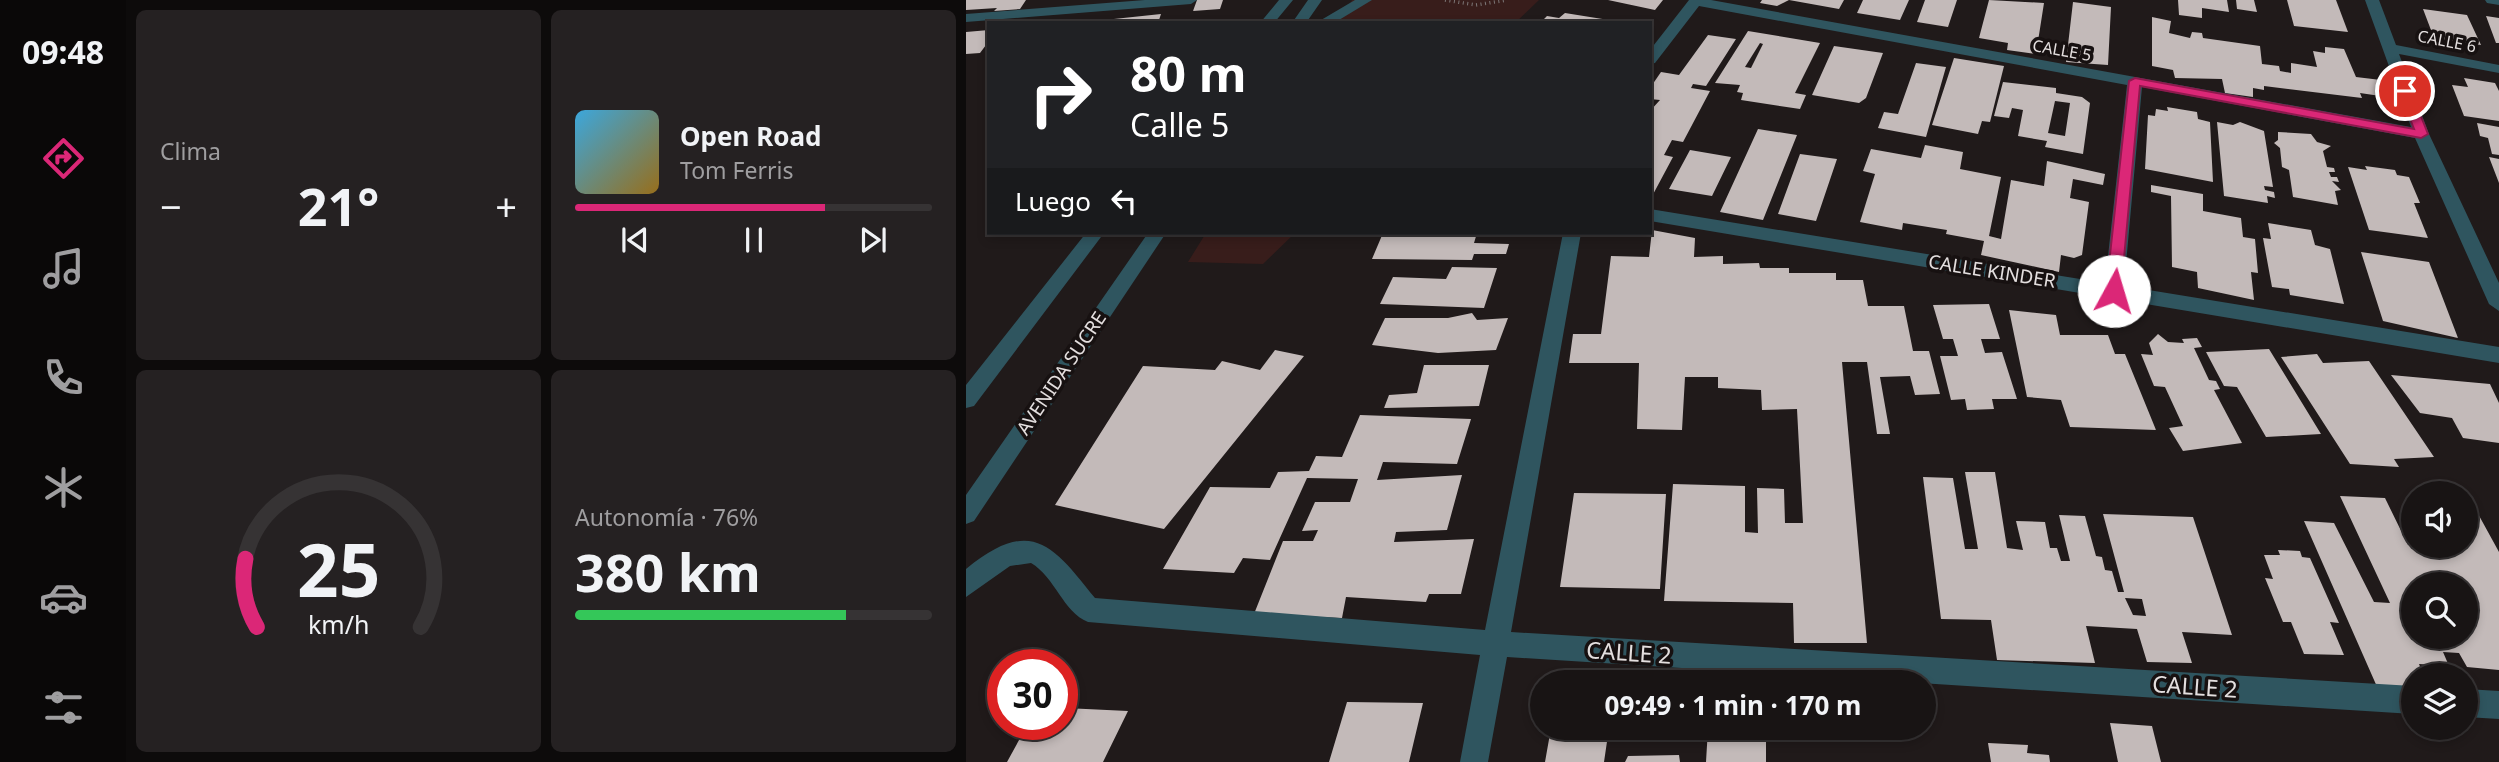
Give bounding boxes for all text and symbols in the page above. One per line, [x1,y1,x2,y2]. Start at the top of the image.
street label: CALLE 6 [2416,25,2478,57]
text: 09:48 [22,30,104,73]
street label: CALLE 5 [2031,34,2093,66]
text: 80 m [1130,40,1247,106]
icon: right [1015,49,1106,140]
pin [2375,61,2435,121]
icon: arrive [2386,72,2424,110]
text: Calle 5 [1130,103,1229,146]
text: Open Road [680,118,822,154]
icon: directions [39,134,88,183]
text: Clima [160,135,221,167]
text: Tom Ferris [680,154,793,186]
text: 21° [298,170,379,241]
text: − [160,180,182,232]
text: + [495,180,517,232]
icon: left [1105,182,1143,220]
text: Luego [1015,183,1091,219]
icon: previous [616,221,654,259]
icon: pause [735,221,773,259]
icon: next [854,221,892,259]
icon: music [39,244,88,293]
street label: CALLE KINDER [1927,248,2058,294]
position arrow [2077,254,2151,328]
street label: AVENIDA SUCRE [1010,306,1112,440]
icon: phone [39,353,88,402]
icon: climate [39,463,88,512]
map controls [2401,481,2478,740]
button: sound [2401,481,2478,558]
text: Autonomía · 76% [575,501,758,533]
text: 25 [297,519,380,618]
text: 380 km [575,536,761,607]
button: search [2401,572,2478,649]
icon: car [39,573,88,622]
text: km/h [308,607,369,641]
street label: CALLE 2 [1585,633,1673,671]
speed limit sign: 30 [987,649,1078,740]
button: layers [2401,663,2478,740]
street label: CALLE 2 [2151,667,2239,705]
icon: filters [39,683,88,732]
text: 09:49 · 1 min · 170 m [1605,687,1861,723]

